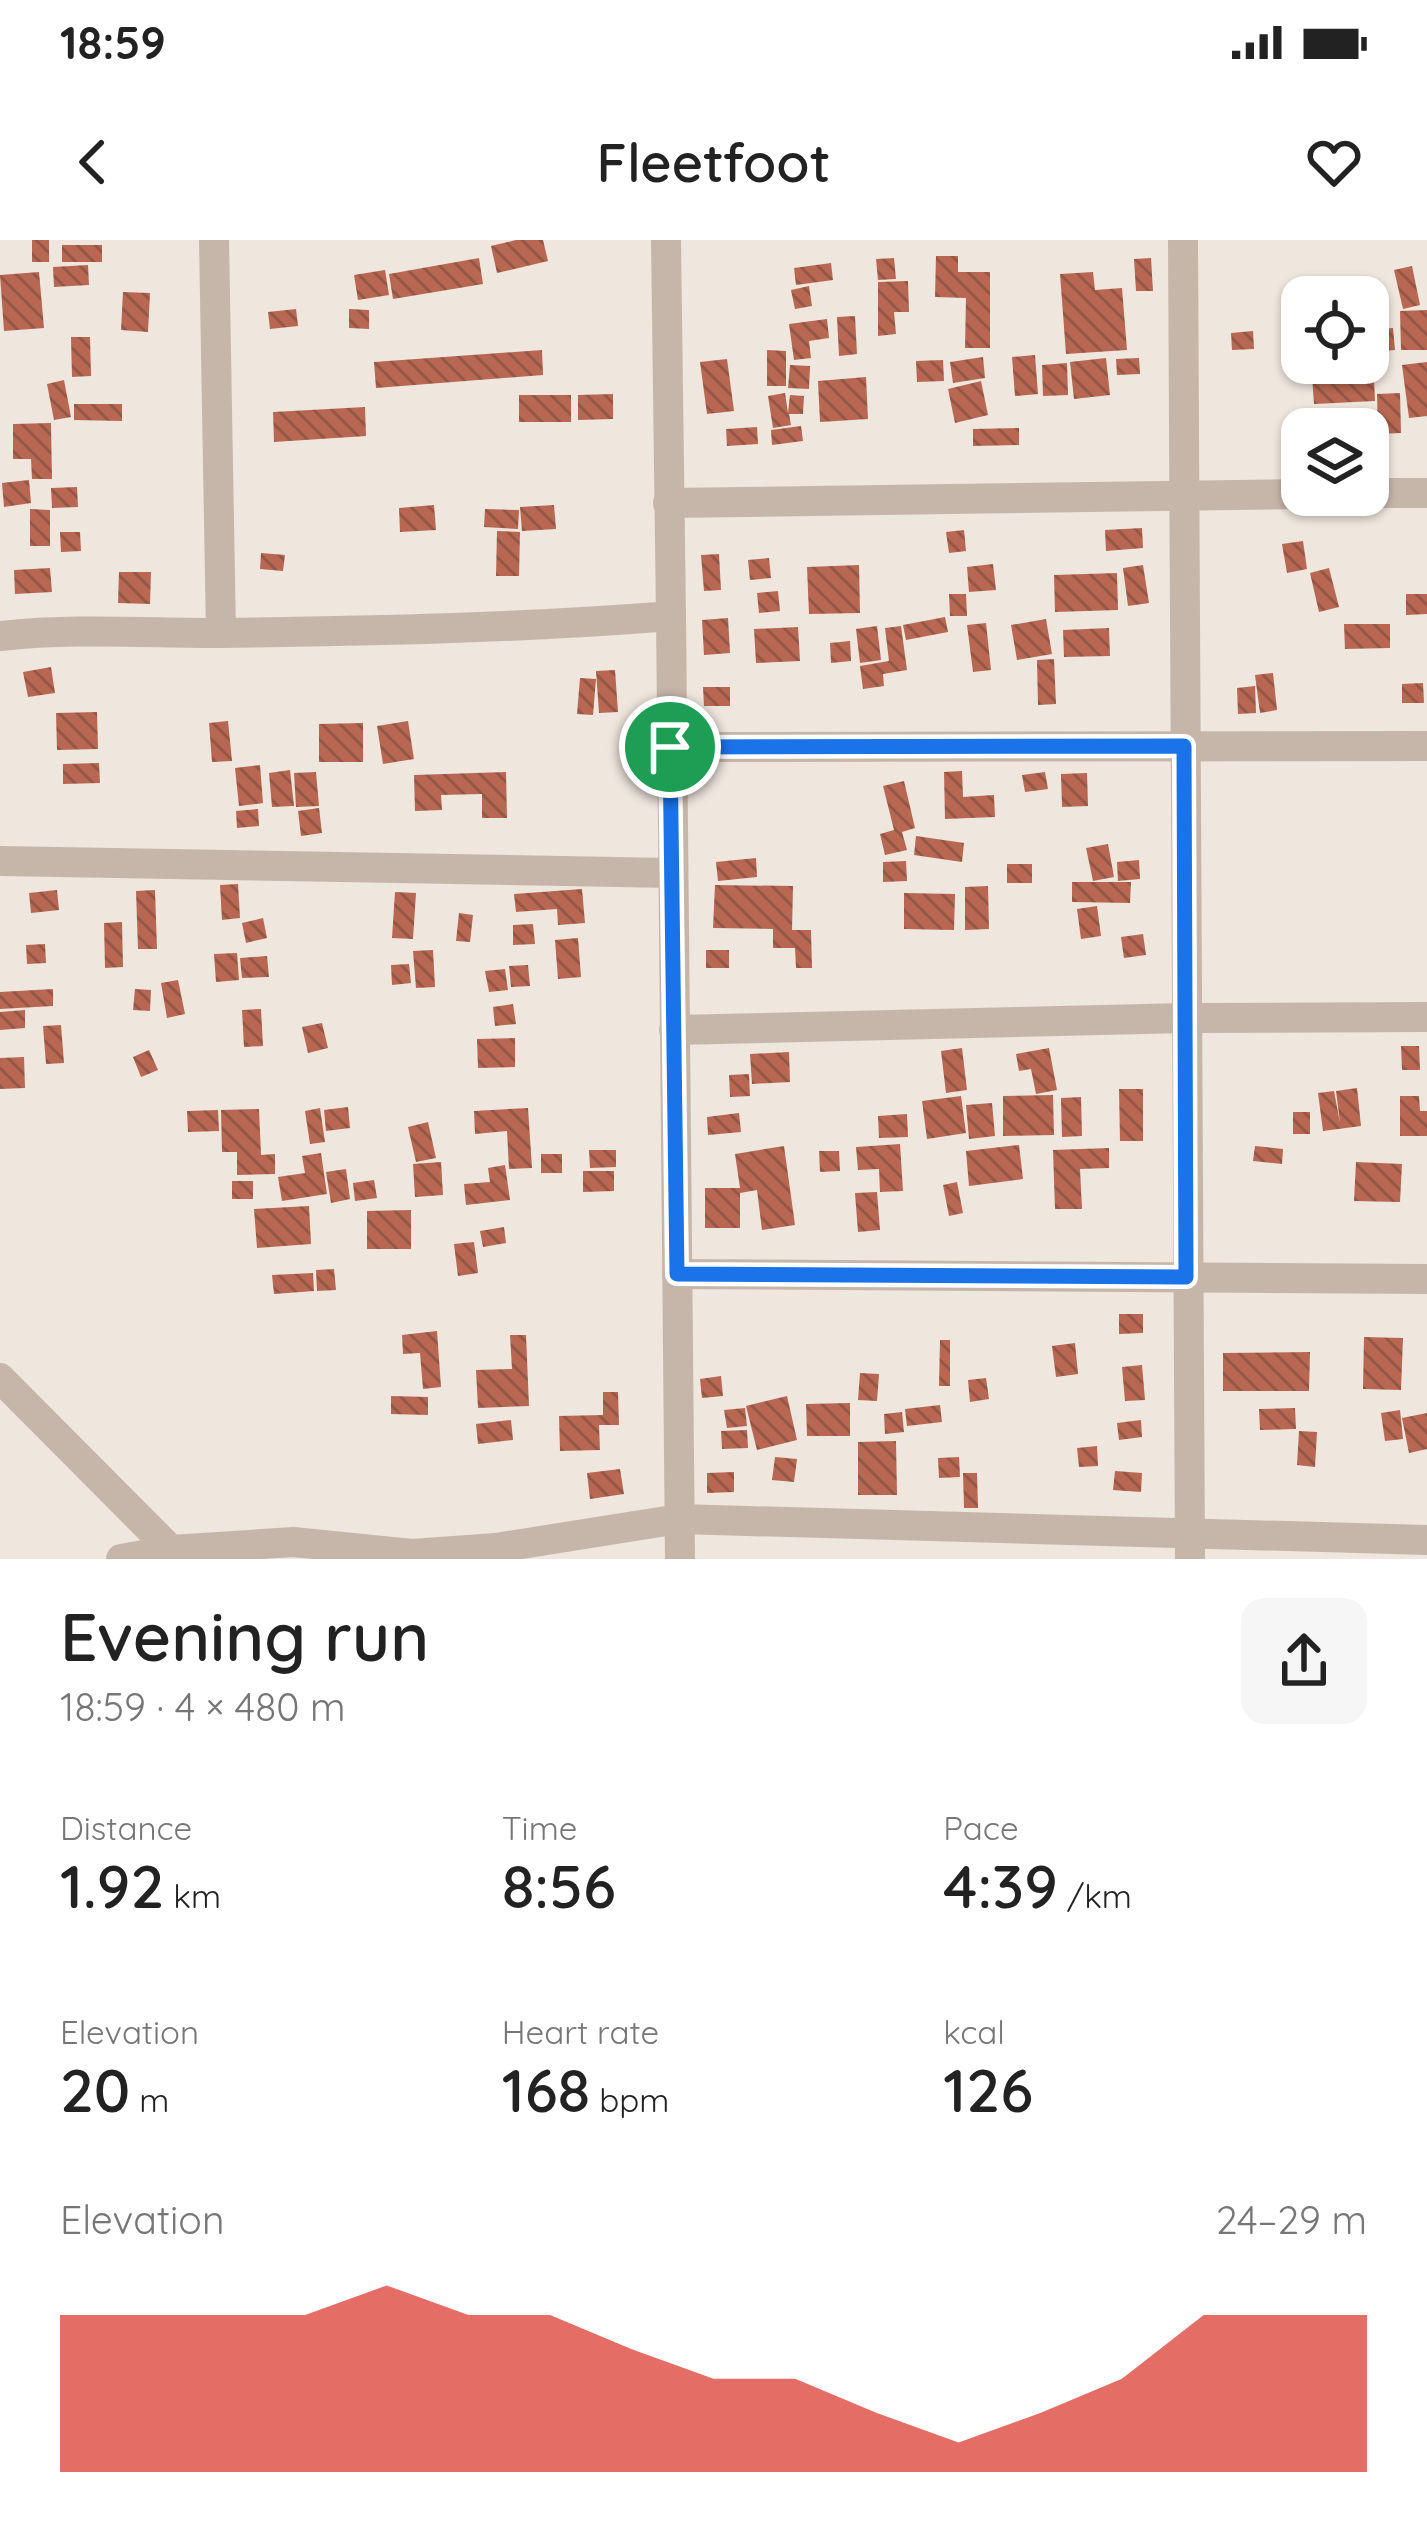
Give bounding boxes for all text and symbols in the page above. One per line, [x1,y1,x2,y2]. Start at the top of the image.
text: 18:59 [60,14,166,70]
text: Fleetfoot [596,128,831,196]
icon: back [60,129,126,195]
icon: heart [1301,129,1367,195]
map controls [1281,276,1389,516]
button: locate [1281,276,1389,384]
button: layers [1281,408,1389,516]
pin [619,696,721,798]
icon: arrive [637,714,703,780]
text: Evening run [60,1595,429,1678]
button: share [1241,1598,1367,1724]
text: 18:59 · 4 × 480 m [60,1682,346,1731]
text: Distance [60,1807,192,1848]
text: Time [502,1807,577,1848]
text: Pace [943,1807,1019,1848]
text: 1.92 [60,1848,164,1923]
text: 8:56 [502,1848,616,1923]
text: 4:39 [943,1848,1058,1923]
text: km [164,1875,221,1916]
text: /km [1058,1875,1132,1916]
text: Elevation [60,2011,199,2052]
text: Heart rate [502,2011,659,2052]
text: kcal [943,2011,1005,2052]
text: 20 [60,2052,130,2127]
text: 168 [502,2052,590,2127]
text: 126 [943,2052,1033,2127]
text: m [130,2079,169,2120]
text: bpm [590,2079,669,2120]
text: Elevation [60,2195,224,2244]
text: 24–29 m [1216,2195,1367,2244]

